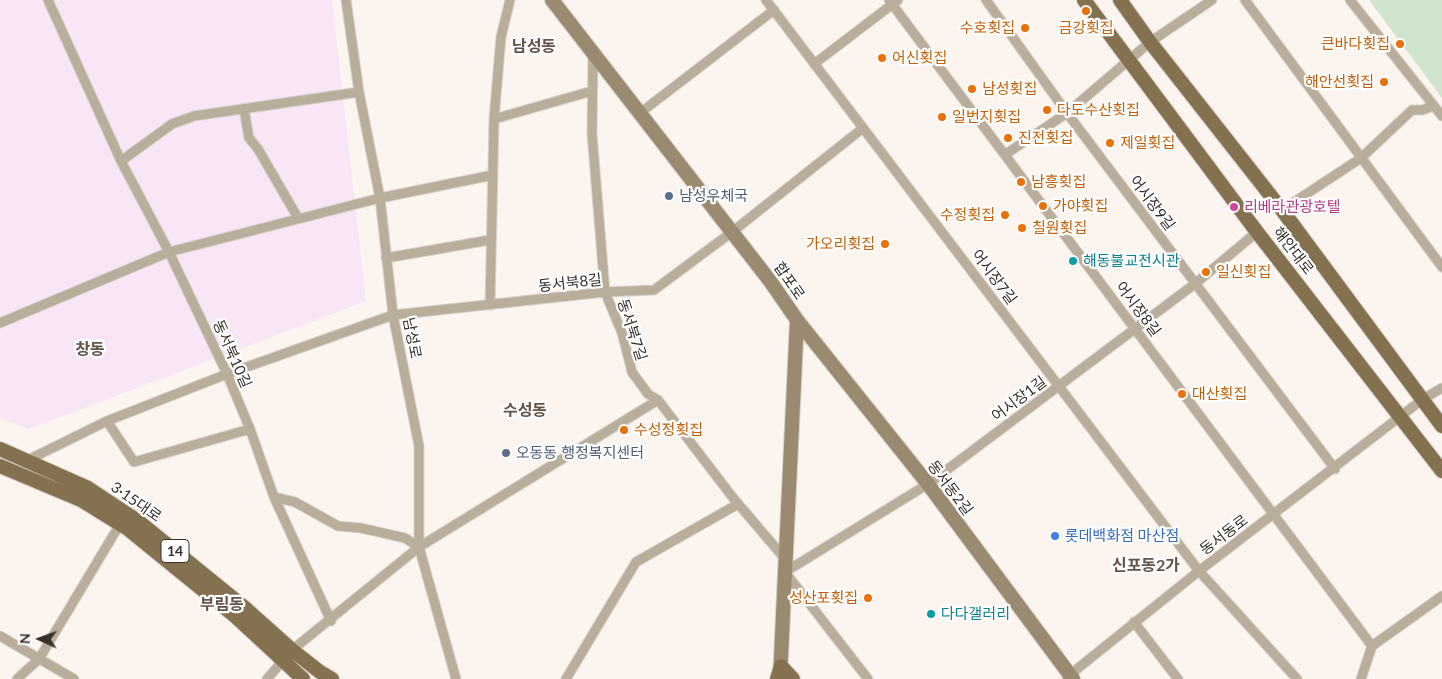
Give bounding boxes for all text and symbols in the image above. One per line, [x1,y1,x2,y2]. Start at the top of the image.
marker: 금강횟집 [1080,5,1092,17]
place label: 수호횟집 [960,19,1015,37]
place label: 금강횟집 [1058,19,1114,37]
marker: 수호횟집 [1019,22,1031,34]
place label: 큰바다횟집 [1321,35,1390,53]
district label: 남성동 [512,37,556,57]
marker: 큰바다횟집 [1394,38,1406,50]
place label: 어신횟집 [892,49,947,67]
marker: 어신횟집 [876,52,888,64]
place label: 해안선횟집 [1305,73,1374,91]
marker: 해안선횟집 [1378,76,1390,88]
place label: 남성횟집 [982,80,1037,98]
marker: 남성횟집 [966,83,978,95]
place label: 다도수산횟집 [1057,101,1140,119]
marker: 다도수산횟집 [1041,104,1053,116]
place label: 일번지횟집 [952,108,1021,126]
marker: 일번지횟집 [936,111,948,123]
place label: 진전횟집 [1018,129,1073,147]
marker: 진전횟집 [1002,132,1014,144]
place label: 제일횟집 [1120,134,1175,152]
marker: 제일횟집 [1104,137,1116,149]
street label: 어시장9길 [1126,172,1178,234]
place label: 남흥횟집 [1031,173,1086,191]
marker: 남흥횟집 [1015,176,1027,188]
place label: 남성우체국 [679,187,748,205]
marker: 남성우체국 [663,190,675,202]
place label: 가야횟집 [1053,197,1108,215]
place label: 리베라관광호텔 [1244,198,1341,216]
marker: 가야횟집 [1037,200,1049,212]
marker: 리베라관광호텔 [1228,201,1240,213]
place label: 수정횟집 [940,206,995,224]
marker: 수정횟집 [999,209,1011,221]
place label: 칠원횟집 [1032,219,1087,237]
marker: 칠원횟집 [1016,222,1028,234]
street label: 해안대로 [1269,224,1317,278]
place label: 가오리횟집 [806,235,875,253]
marker: 가오리횟집 [879,238,891,250]
street label: 어시장7길 [968,246,1020,308]
place label: 해동불교전시관 [1083,252,1180,270]
marker: 해동불교전시관 [1067,255,1079,267]
street label: 합포로 [770,259,808,303]
place label: 일신횟집 [1216,263,1271,281]
marker: 일신횟집 [1200,266,1212,278]
street label: 동서북8길 [537,271,603,295]
street label: 어시장8길 [1112,278,1164,340]
street label: 동서북7길 [614,297,650,363]
street label: 남성로 [399,316,425,360]
street label: 동서북10길 [209,317,255,391]
district label: 창동 [75,340,105,360]
street label: 어시장1길 [988,373,1050,425]
place label: 대산횟집 [1192,385,1247,403]
marker: 대산횟집 [1176,388,1188,400]
district label: 수성동 [503,401,547,421]
place label: 수성정횟집 [634,421,703,439]
marker: 수성정횟집 [618,424,630,436]
place label: 오동동 행정복지센터 [516,444,644,462]
marker: 오동동 행정복지센터 [500,447,512,459]
street label: 동서동2길 [924,457,976,519]
street label: 3·15대로 [107,478,165,526]
street label: 동서동로 [1197,511,1251,559]
place label: 롯데백화점 마산점 [1065,527,1179,545]
marker: 롯데백화점 마산점 [1049,530,1061,542]
road number: 14 [161,540,189,562]
district label: 신포동2가 [1112,556,1180,576]
place label: 성산포횟집 [789,589,858,607]
marker: 성산포횟집 [862,592,874,604]
district label: 부림동 [200,595,244,615]
place label: 다다갤러리 [941,605,1010,623]
marker: 다다갤러리 [925,608,937,620]
north arrow [15,614,65,664]
text: N [16,633,33,644]

